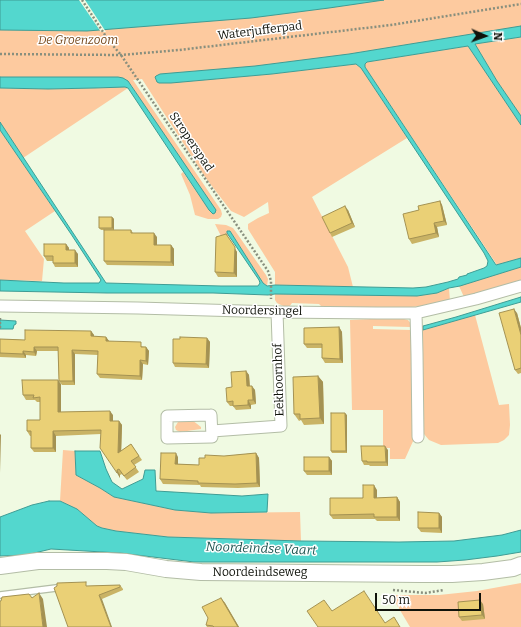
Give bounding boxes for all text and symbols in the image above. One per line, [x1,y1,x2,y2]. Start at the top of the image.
north arrow [465,16,505,56]
street label: Waterjufferpad [217,19,303,43]
text: N [491,32,504,41]
park label: De Groenzoom [38,34,118,48]
street label: Stroperspad [166,109,216,175]
street label: Noordersingel [222,303,302,319]
street label: Eekhoornhof [271,343,287,417]
water label: Noordeindse Vaart [205,539,317,559]
street label: Noordeindseweg [213,566,307,580]
scale bar [377,585,483,611]
text: 50 m [382,593,410,607]

